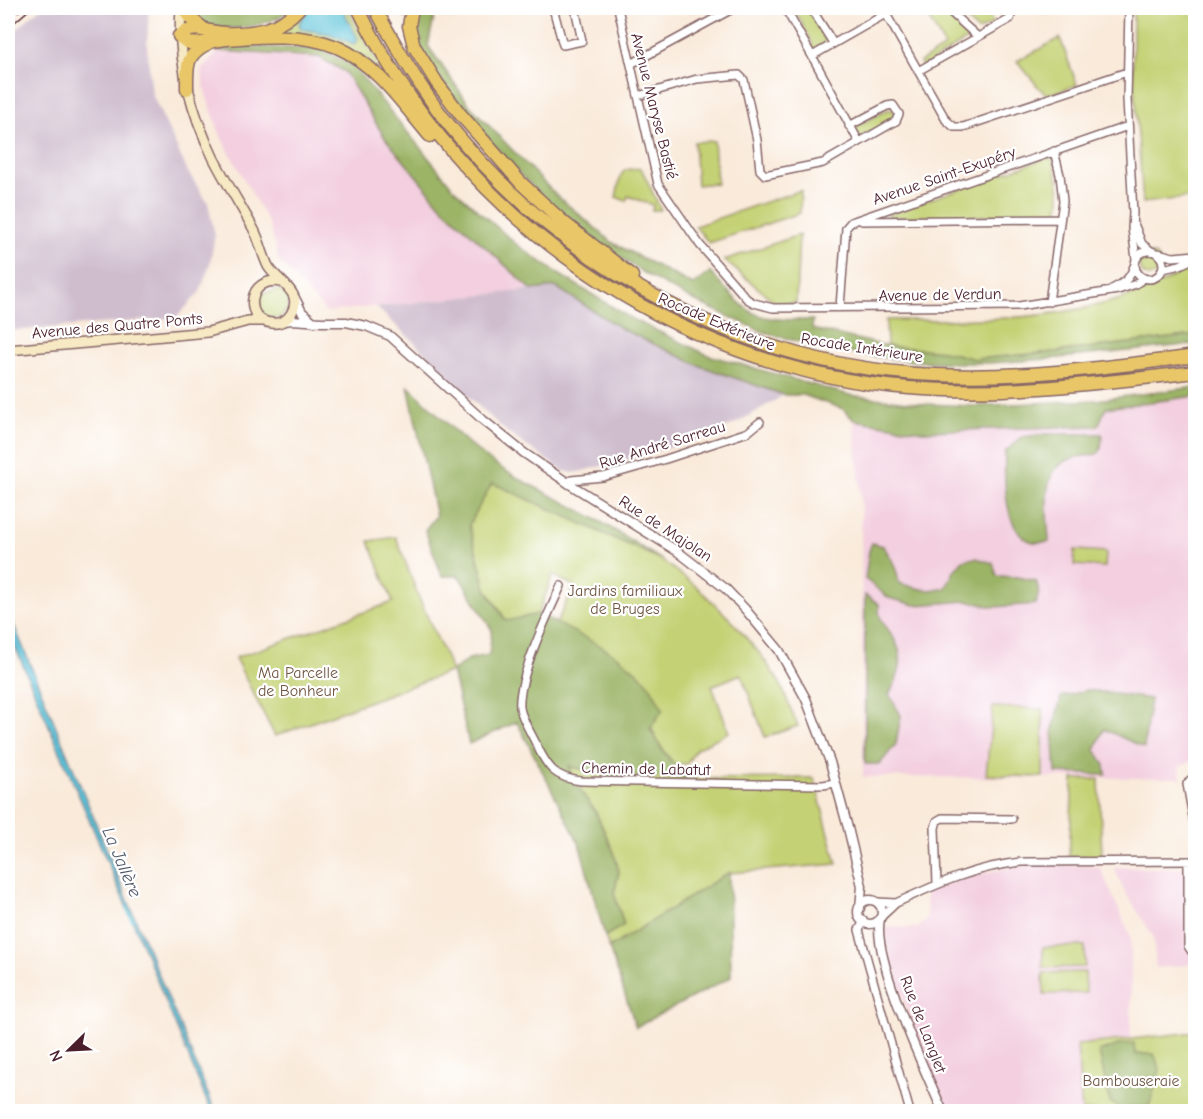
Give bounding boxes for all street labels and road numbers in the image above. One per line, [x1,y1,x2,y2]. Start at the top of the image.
street label: Avenue Maryse Bastié [627,31,681,181]
street label: Avenue Saint-Exupéry [870,143,1019,209]
street label: Avenue de Verdun [878,285,1002,305]
street label: Rocade Extérieure [655,289,778,355]
street label: Avenue des Quatre Ponts [31,310,203,342]
street label: Rocade Intérieure [800,329,924,367]
street label: Rue André Sarreau [597,417,728,473]
street label: Rue de Majolan [616,492,715,566]
street label: Chemin de Labatut [581,759,711,779]
street label: Rue de Langlet [896,973,950,1076]

